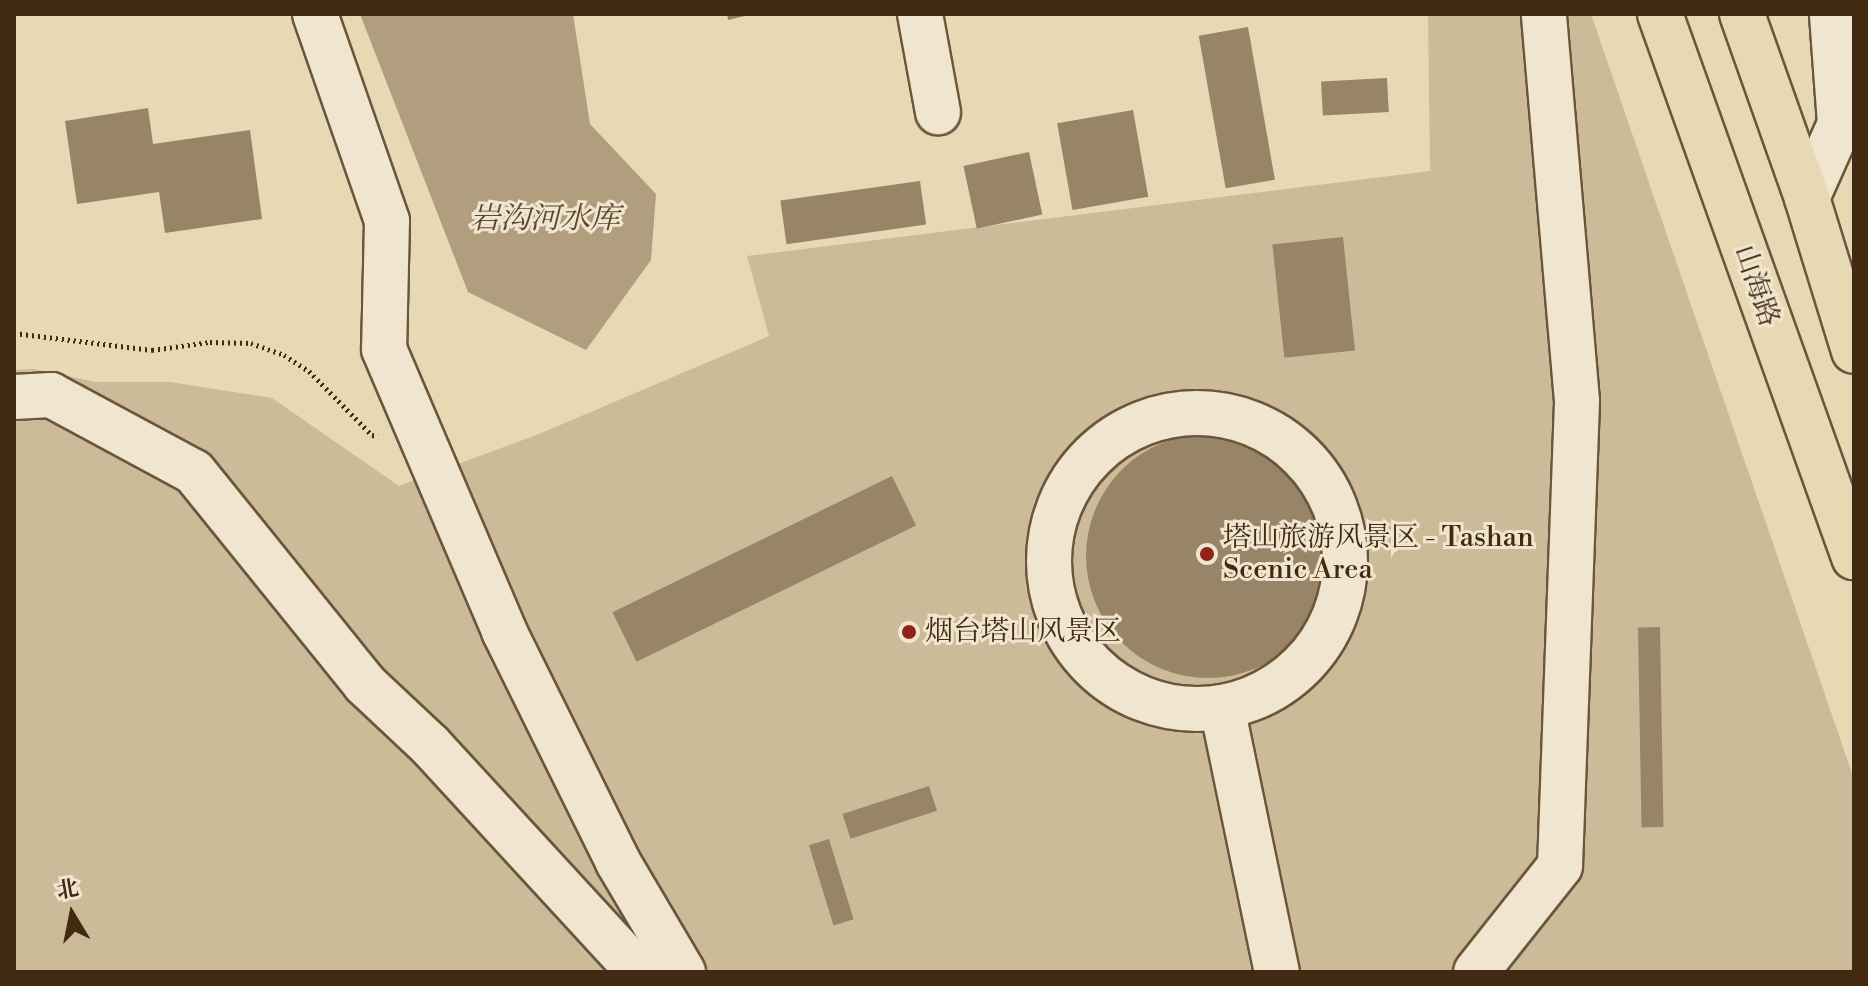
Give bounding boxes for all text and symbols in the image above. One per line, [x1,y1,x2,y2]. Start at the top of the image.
water label: 岩沟河水库 [470,201,620,237]
street label: 山海路 [1726,241,1786,331]
place label: 塔山旅游风景区 - Tashan Scenic Area [1223,521,1534,587]
marker: 塔山旅游风景区 - Tashan Scenic Area [1198,545,1216,563]
place label: 烟台塔山风景区 [925,615,1121,649]
marker: 烟台塔山风景区 [900,623,918,641]
north arrow [32,874,112,954]
text: 北 [55,875,81,905]

